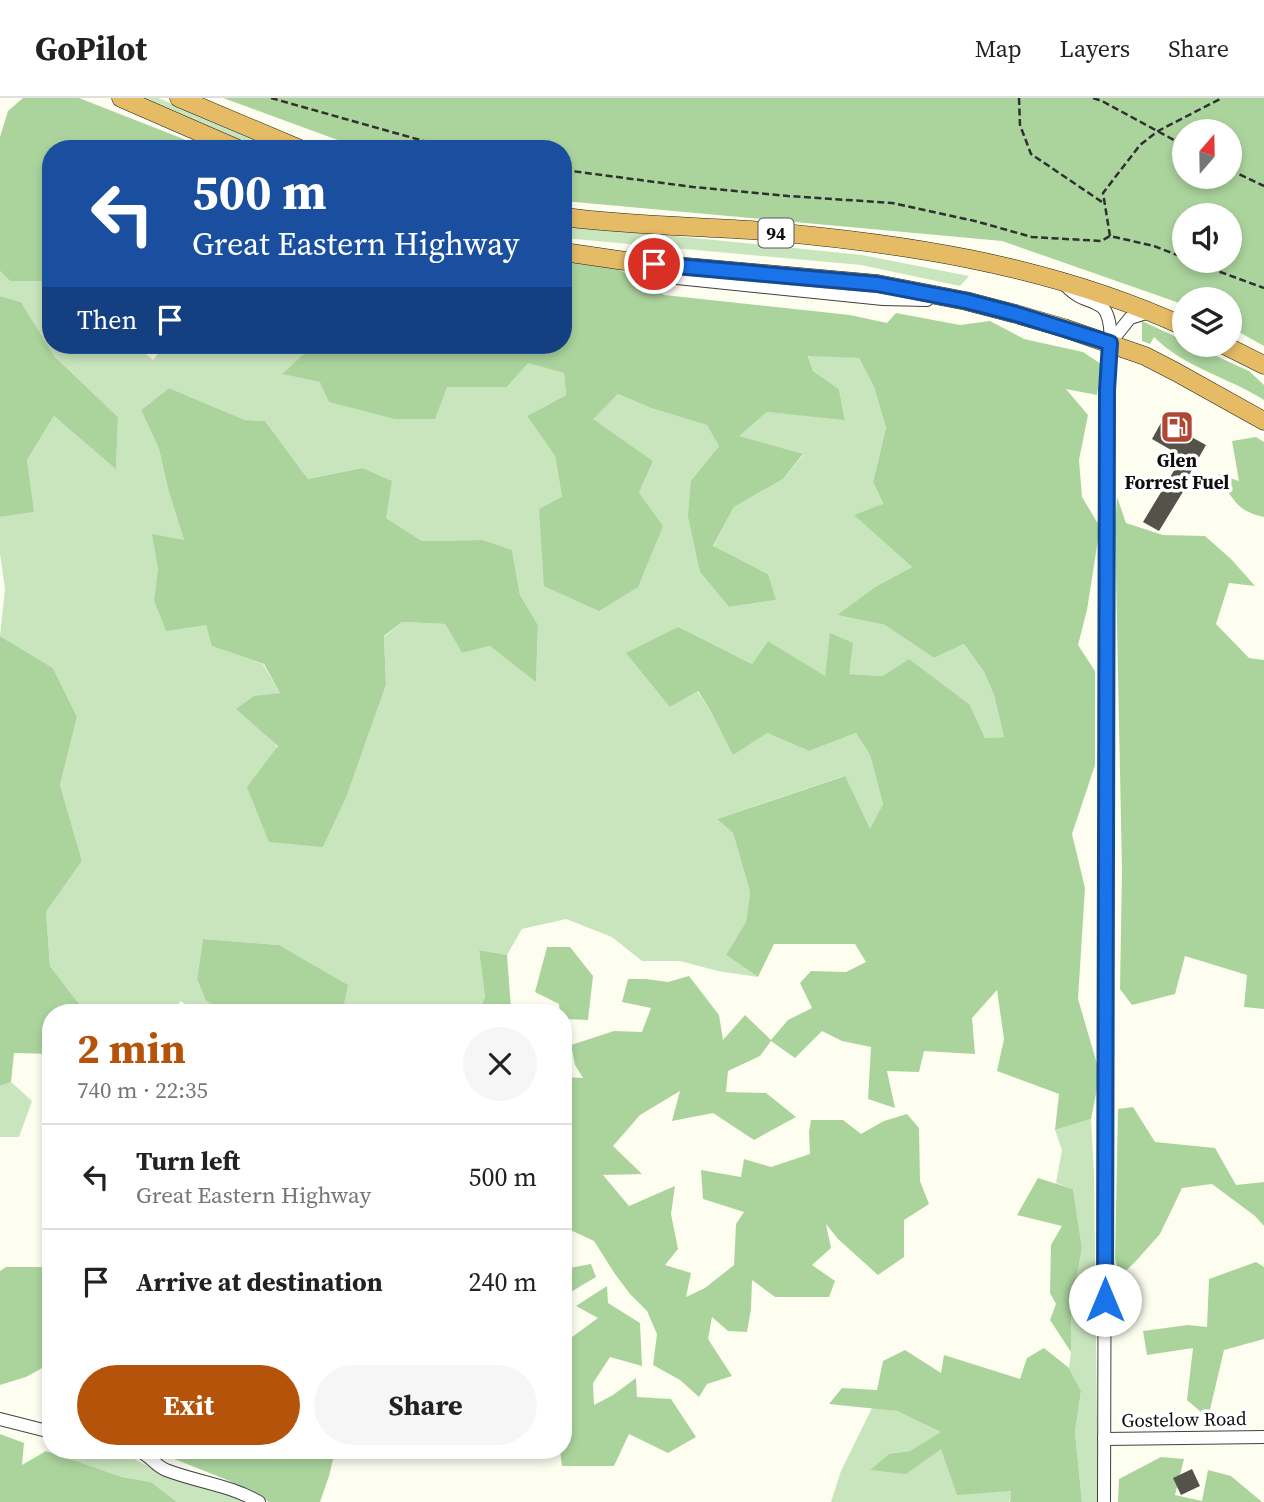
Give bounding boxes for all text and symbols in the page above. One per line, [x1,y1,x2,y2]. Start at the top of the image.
text: GoPilot [35,26,147,71]
text: Map [975,32,1022,65]
text: Layers [1060,32,1130,65]
text: Share [1168,32,1229,65]
north arrow [1172,119,1242,189]
map controls [1172,119,1242,357]
text: 500 m [192,158,327,225]
icon: left [77,168,168,259]
button: sound [1172,203,1242,273]
road number: 94 [758,218,794,248]
text: Great Eastern Highway [192,222,519,266]
pin [624,234,684,294]
icon: arrive [635,245,673,283]
button: layers [1172,287,1242,357]
icon: arrive [151,301,189,339]
text: Then [77,302,137,338]
fuel station icon: Glen Forrest Fuel [1158,408,1196,446]
place label: Glen Forrest Fuel [1124,447,1230,495]
text: 2 min [77,1019,186,1077]
button: close [463,1027,537,1101]
text: 740 m · 22:35 [77,1074,208,1106]
text: Turn left [136,1143,240,1179]
icon: left [77,1158,115,1196]
text: 500 m [469,1159,537,1195]
text: Great Eastern Highway [136,1179,371,1211]
icon: arrive [77,1263,115,1301]
position arrow [1068,1263,1142,1337]
text: Arrive at destination [136,1264,383,1300]
text: 240 m [469,1264,537,1300]
button: Exit [77,1365,300,1445]
button: Share [314,1365,537,1445]
street label: Gostelow Road [1121,1405,1247,1433]

